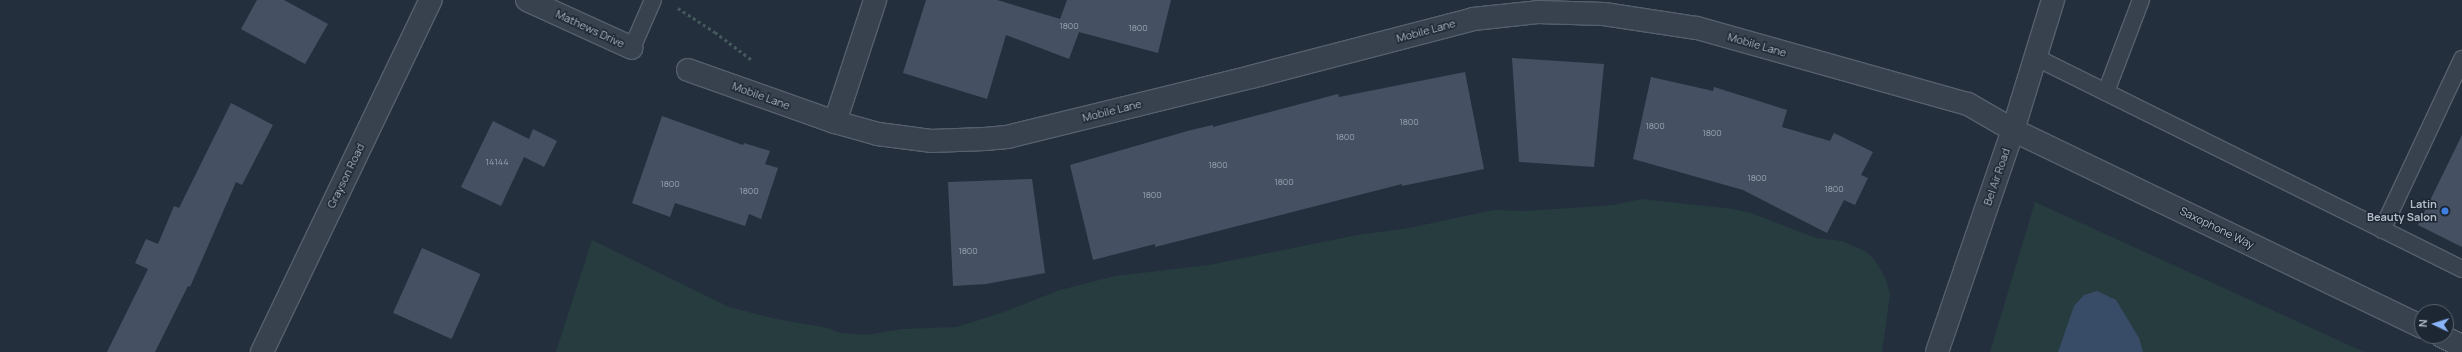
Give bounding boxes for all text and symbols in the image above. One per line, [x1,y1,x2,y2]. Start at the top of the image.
street label: Mathews Drive [553,7,627,51]
street label: Mobile Lane [1395,17,1457,45]
house number: 1800 [1059,21,1079,31]
house number: 1800 [1128,23,1148,33]
street label: Mobile Lane [1726,30,1788,60]
street label: Mobile Lane [730,79,792,113]
street label: Mobile Lane [1081,97,1143,125]
house number: 1800 [1399,117,1419,127]
house number: 1800 [1645,121,1665,131]
house number: 1800 [1702,128,1722,138]
house number: 1800 [1335,132,1355,142]
street label: Grayson Road [325,142,367,210]
street label: Bel Air Road [1981,147,2013,207]
house number: 14144 [485,157,509,167]
house number: 1800 [1208,160,1228,170]
house number: 1800 [1747,173,1767,183]
house number: 1800 [1274,177,1294,187]
house number: 1800 [660,179,680,189]
house number: 1800 [1824,184,1844,194]
house number: 1800 [739,186,759,196]
house number: 1800 [1142,190,1162,200]
place label: Latin Beauty Salon [2367,198,2437,224]
street label: Saxophone Way [2178,204,2256,252]
marker: Latin Beauty Salon [2440,206,2450,216]
house number: 1800 [958,246,978,256]
north arrow [2414,304,2454,344]
text: N [2415,319,2430,328]

